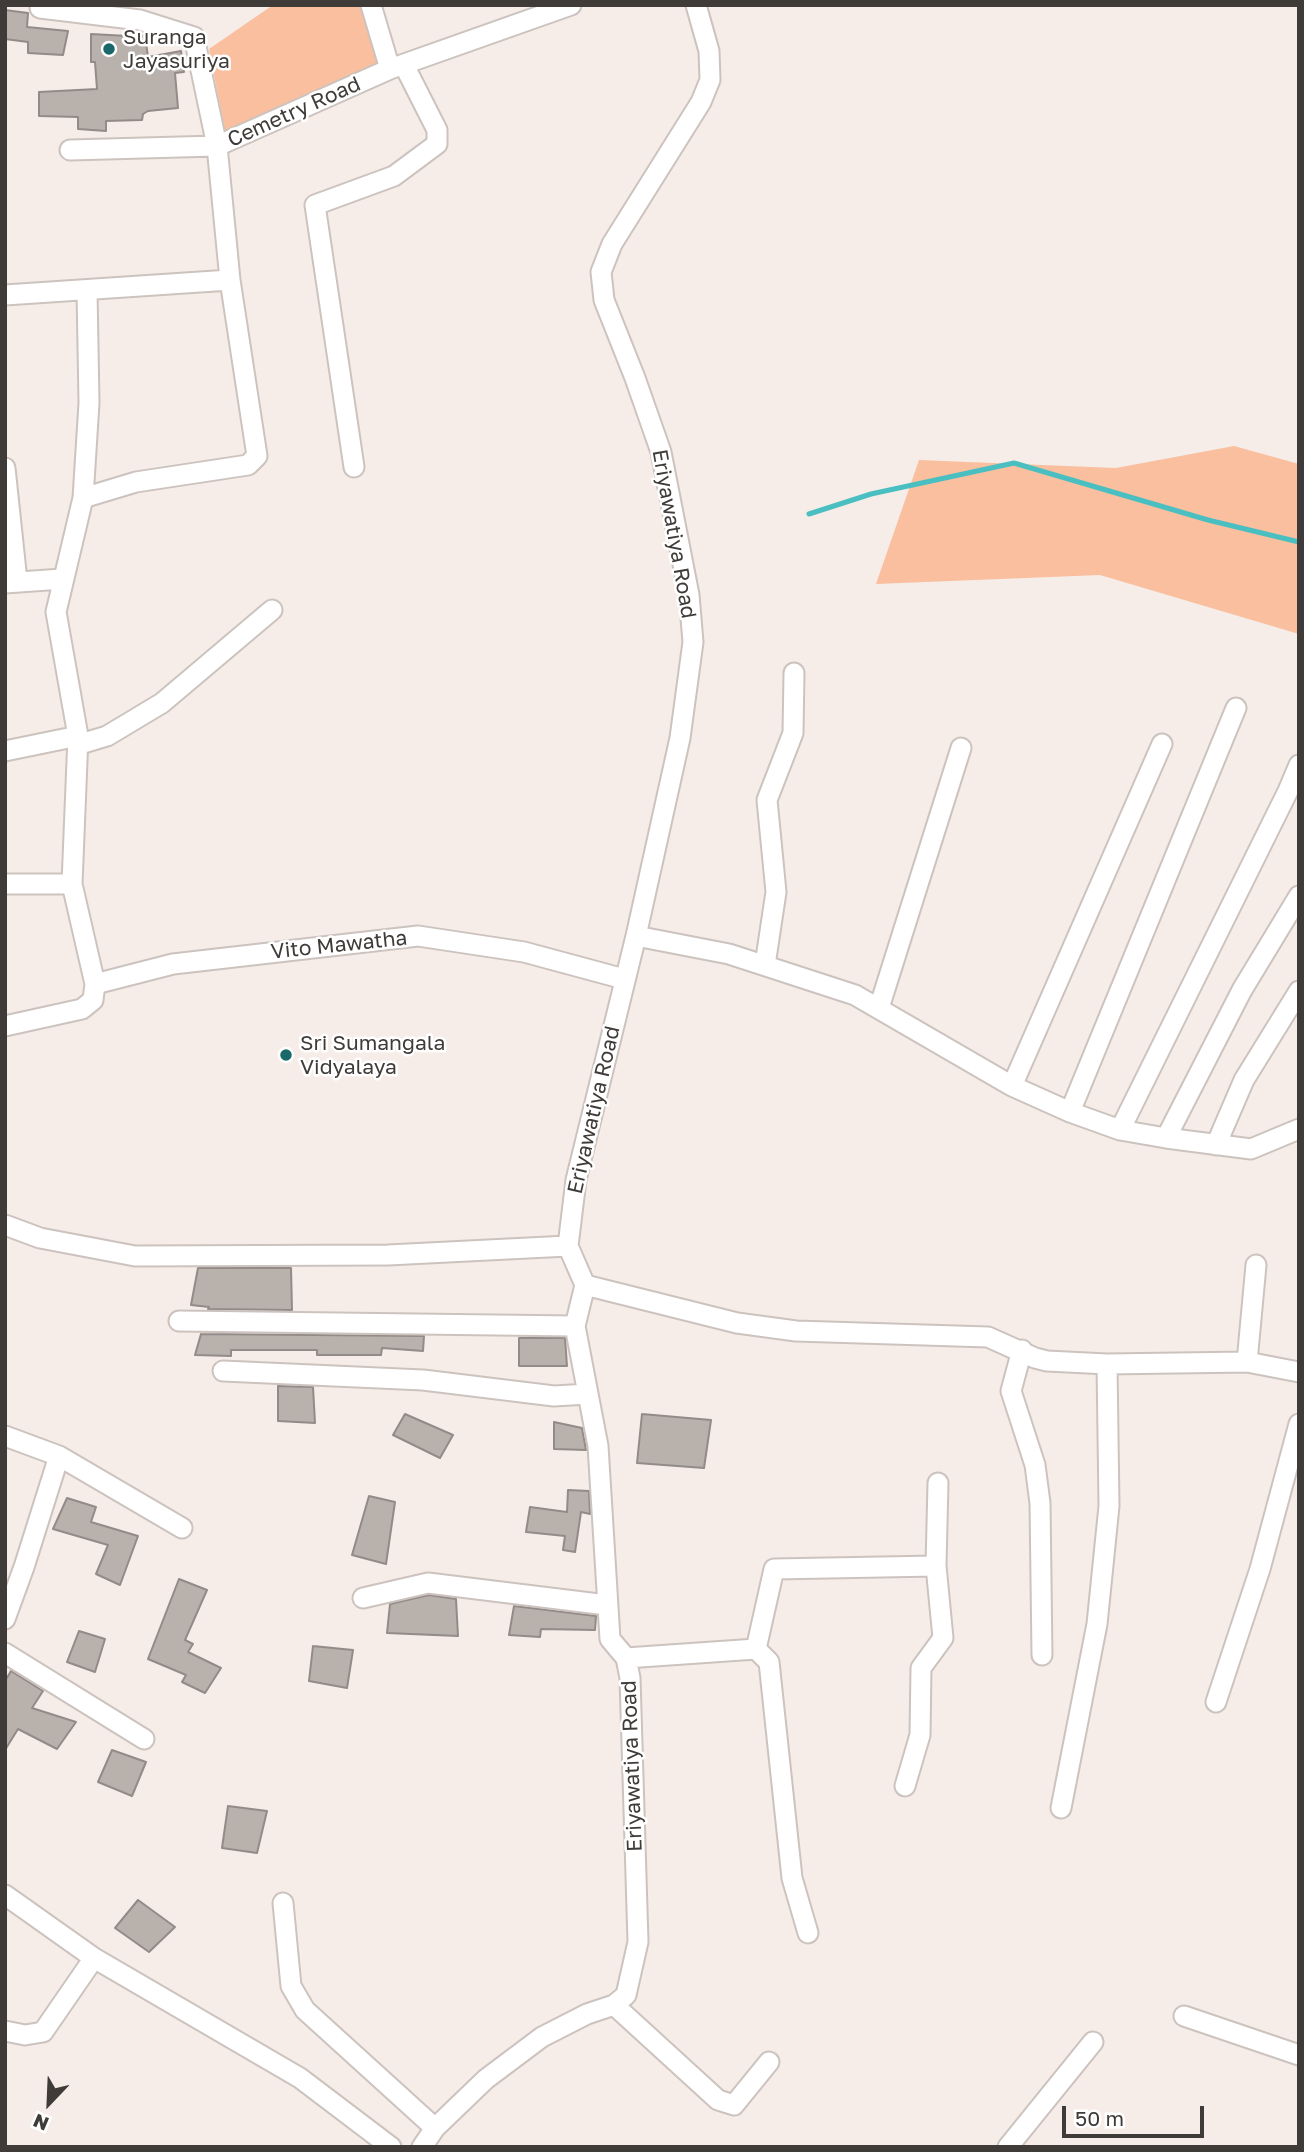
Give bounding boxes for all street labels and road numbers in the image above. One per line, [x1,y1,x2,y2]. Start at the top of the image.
street label: Cemetry Road [224,71,364,153]
street label: Eriyawatiya Road [647,447,701,621]
street label: Vito Mawatha [270,925,408,965]
street label: Eriyawatiya Road [562,1024,626,1196]
street label: Eriyawatiya Road [616,1680,648,1852]

